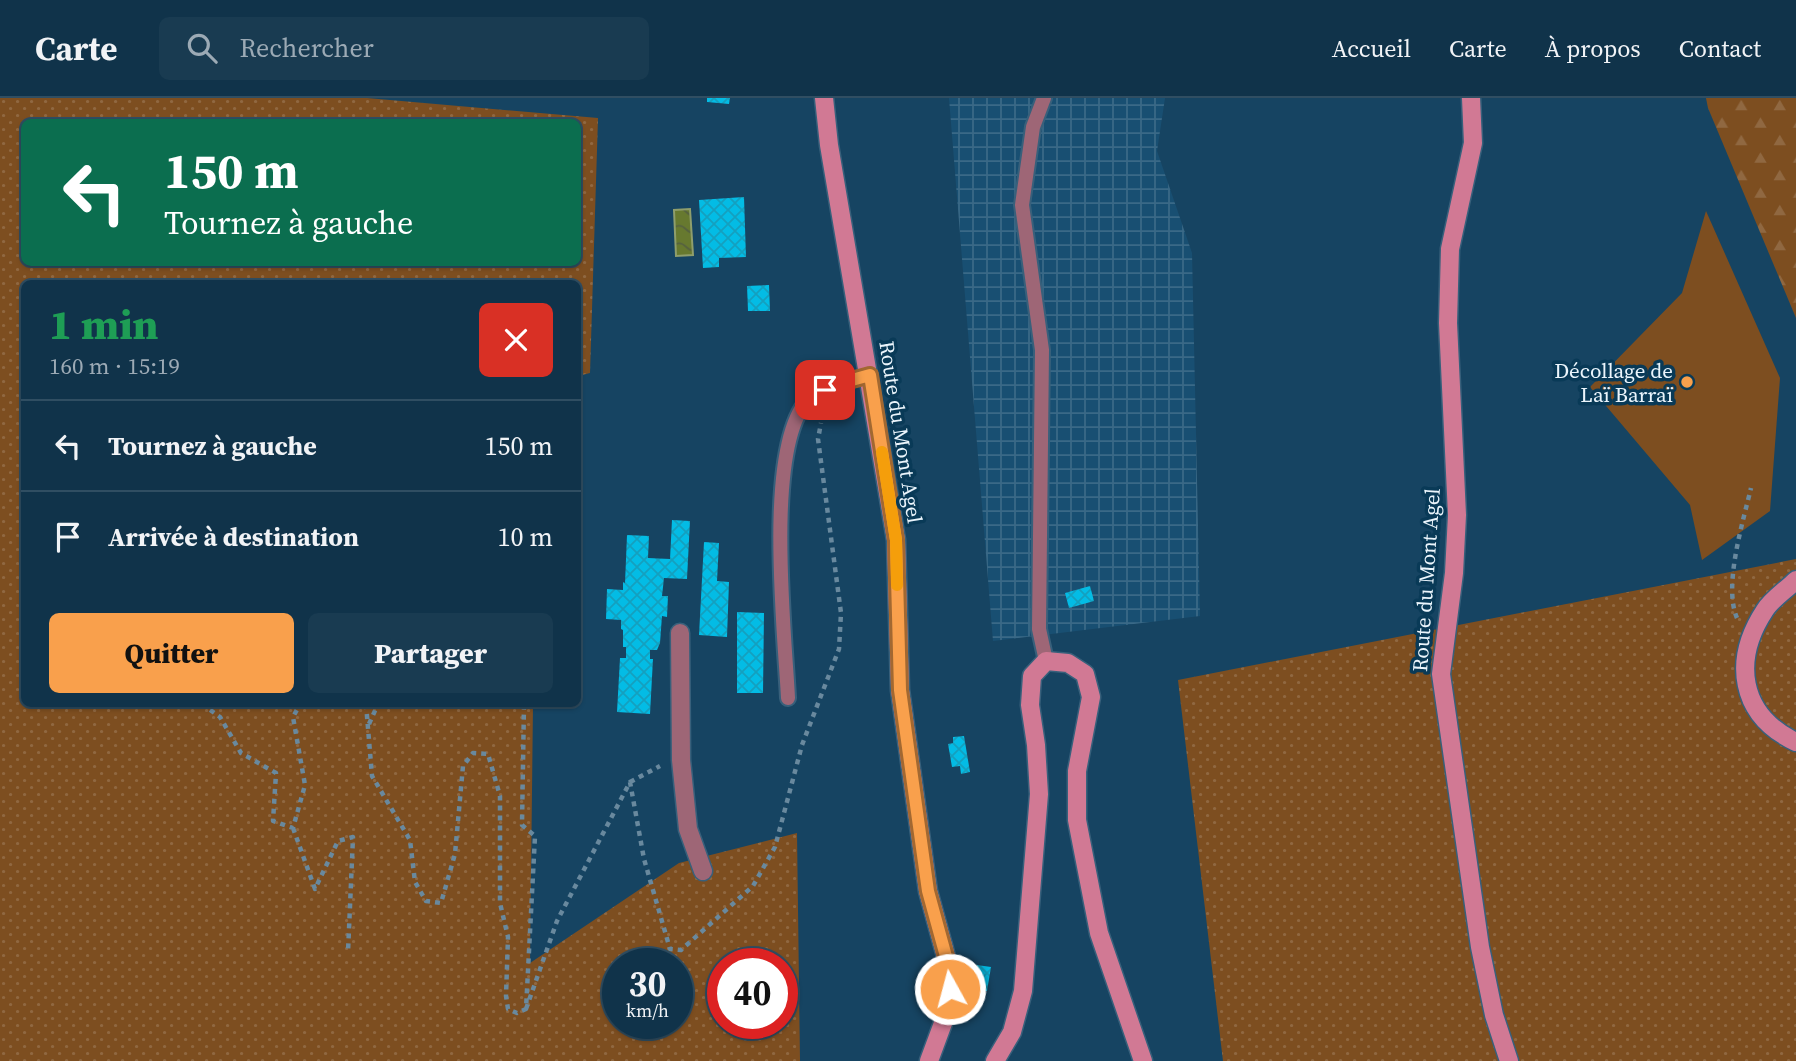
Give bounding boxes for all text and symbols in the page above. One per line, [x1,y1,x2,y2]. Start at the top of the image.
search box [159,17,649,80]
text: Carte [35,26,117,71]
icon: search [183,29,221,67]
text: Rechercher [239,30,374,66]
text: Accueil [1332,32,1411,65]
text: Carte [1449,32,1507,65]
text: À propos [1545,32,1641,65]
text: Contact [1679,32,1761,65]
text: 150 m [164,137,299,204]
icon: left [49,147,140,238]
text: Tournez à gauche [164,201,413,245]
text: 1 min [49,295,159,353]
button: close [479,303,553,377]
street label: Route du Mont Agel [872,339,930,525]
text: 160 m · 15:19 [49,350,180,382]
place label: Décollage de Laï Barraï [1554,356,1674,409]
pin [795,360,855,420]
icon: arrive [806,371,844,409]
marker: Décollage de Laï Barraï [1679,374,1695,390]
icon: left [49,427,87,465]
text: Tournez à gauche [108,428,317,464]
text: 150 m [485,428,553,464]
street label: Route du Mont Agel [1405,487,1447,673]
icon: arrive [49,518,87,556]
text: Arrivée à destination [108,519,359,555]
text: 10 m [498,519,553,555]
button: Quitter [49,613,294,693]
button: Partager [308,613,553,693]
speed limit sign: 40 [707,948,798,1039]
position arrow [913,952,987,1026]
text: 30 [629,960,666,1008]
text: km/h [626,998,669,1023]

